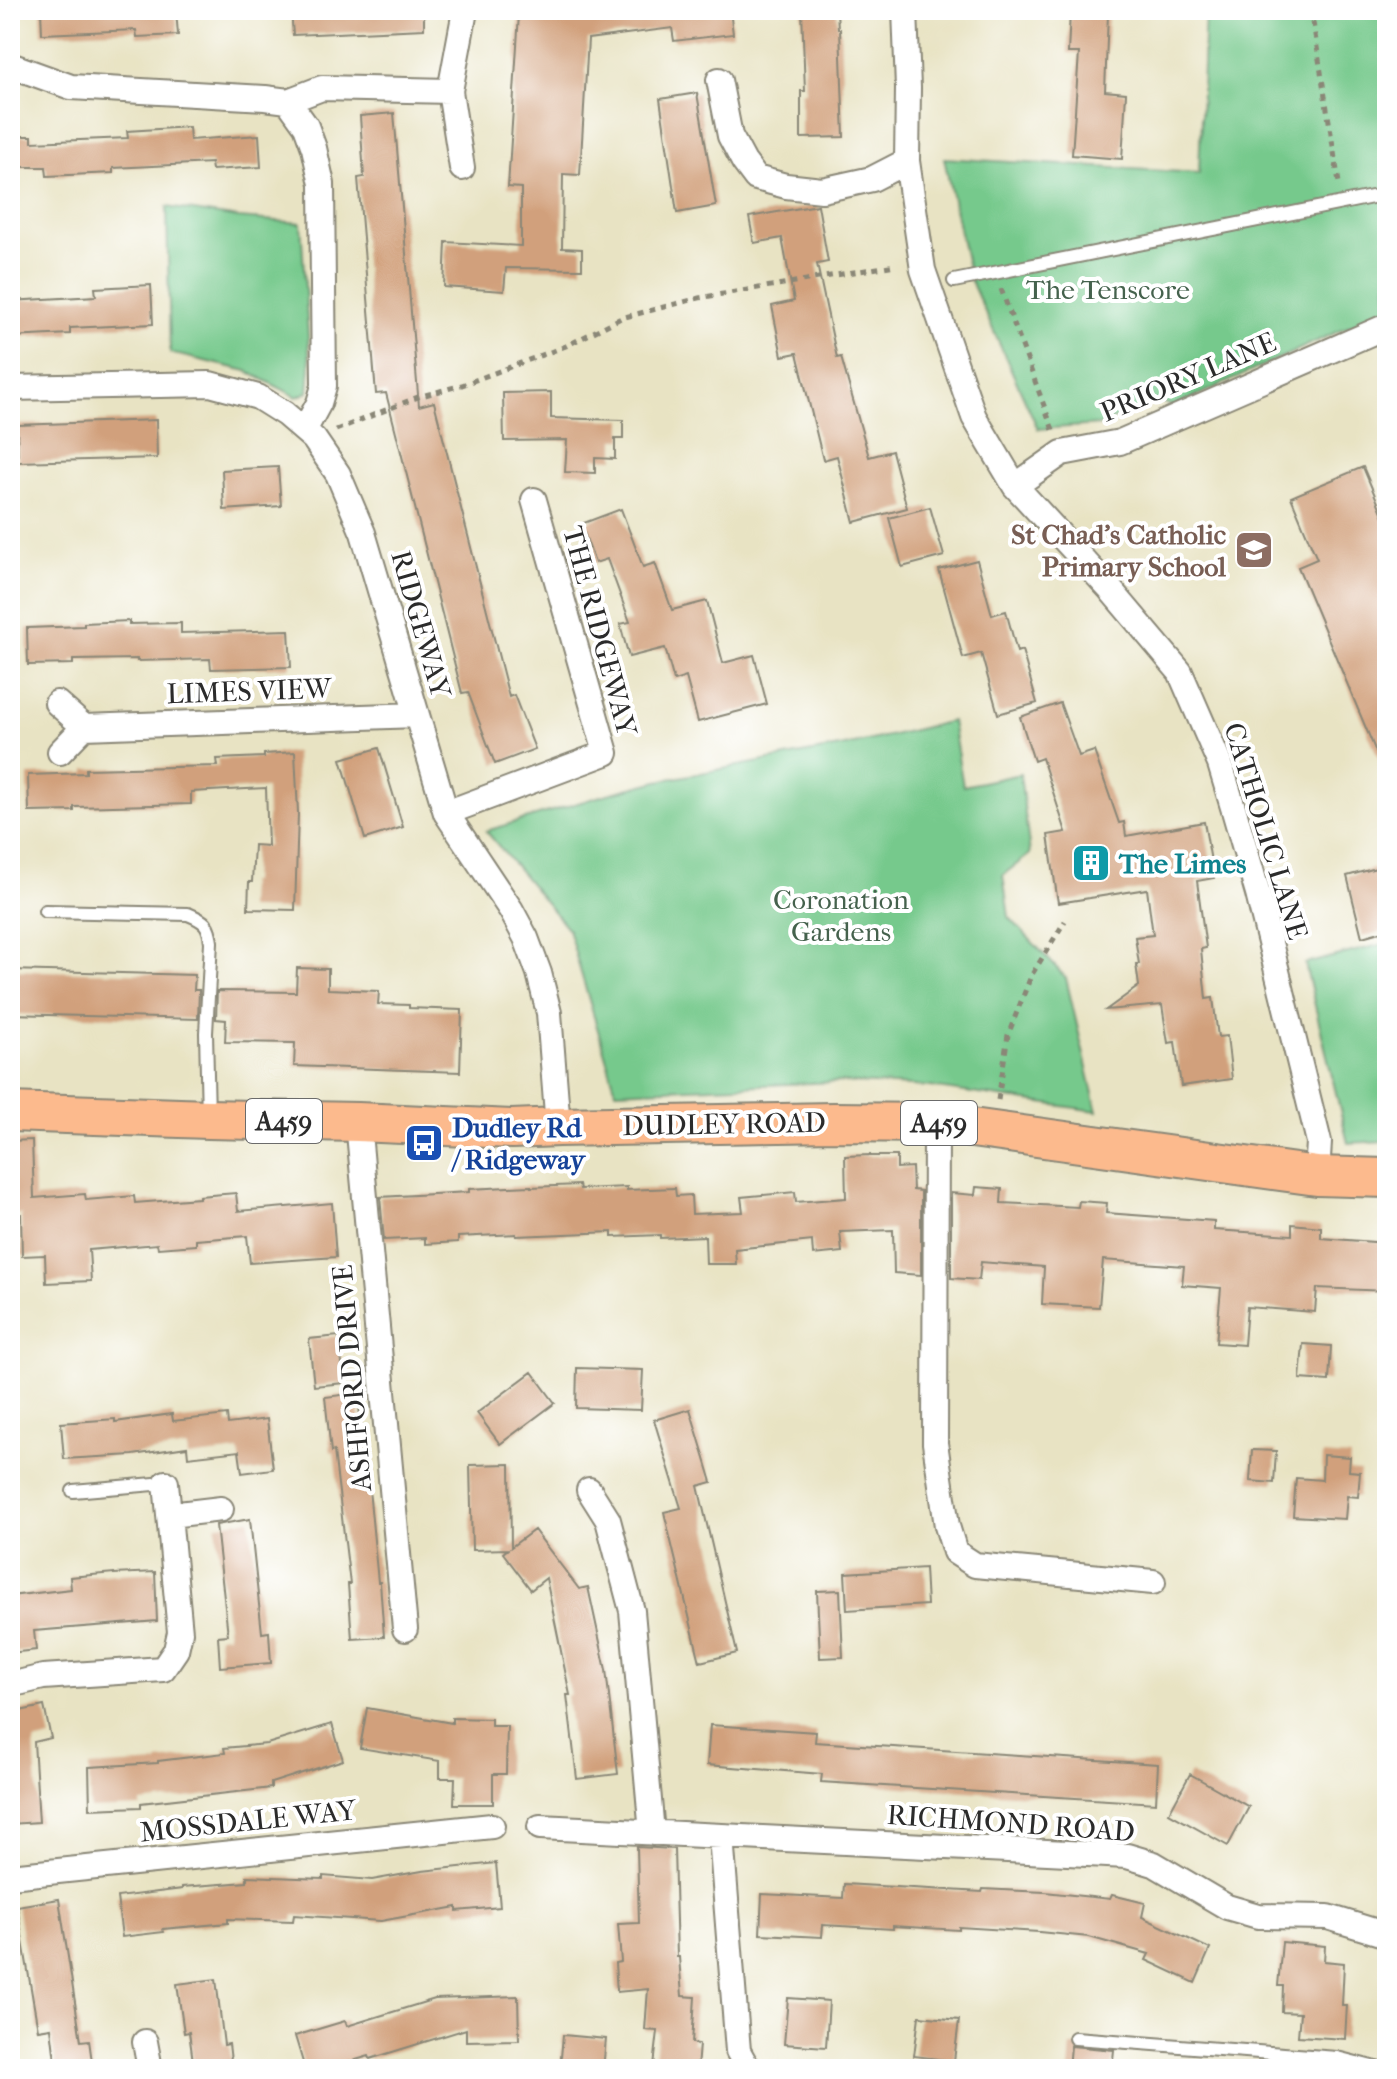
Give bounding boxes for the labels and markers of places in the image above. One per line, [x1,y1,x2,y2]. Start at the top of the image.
place label: St Chad's Catholic Primary School [1011,518,1226,583]
school or university icon: St Chad's Catholic Primary School [1233,529,1275,571]
building icon: The Limes [1070,842,1112,884]
place label: The Limes [1118,847,1246,880]
place label: Dudley Rd / Ridgeway [451,1111,587,1176]
bus stop icon: Dudley Rd / Ridgeway [403,1122,445,1164]

